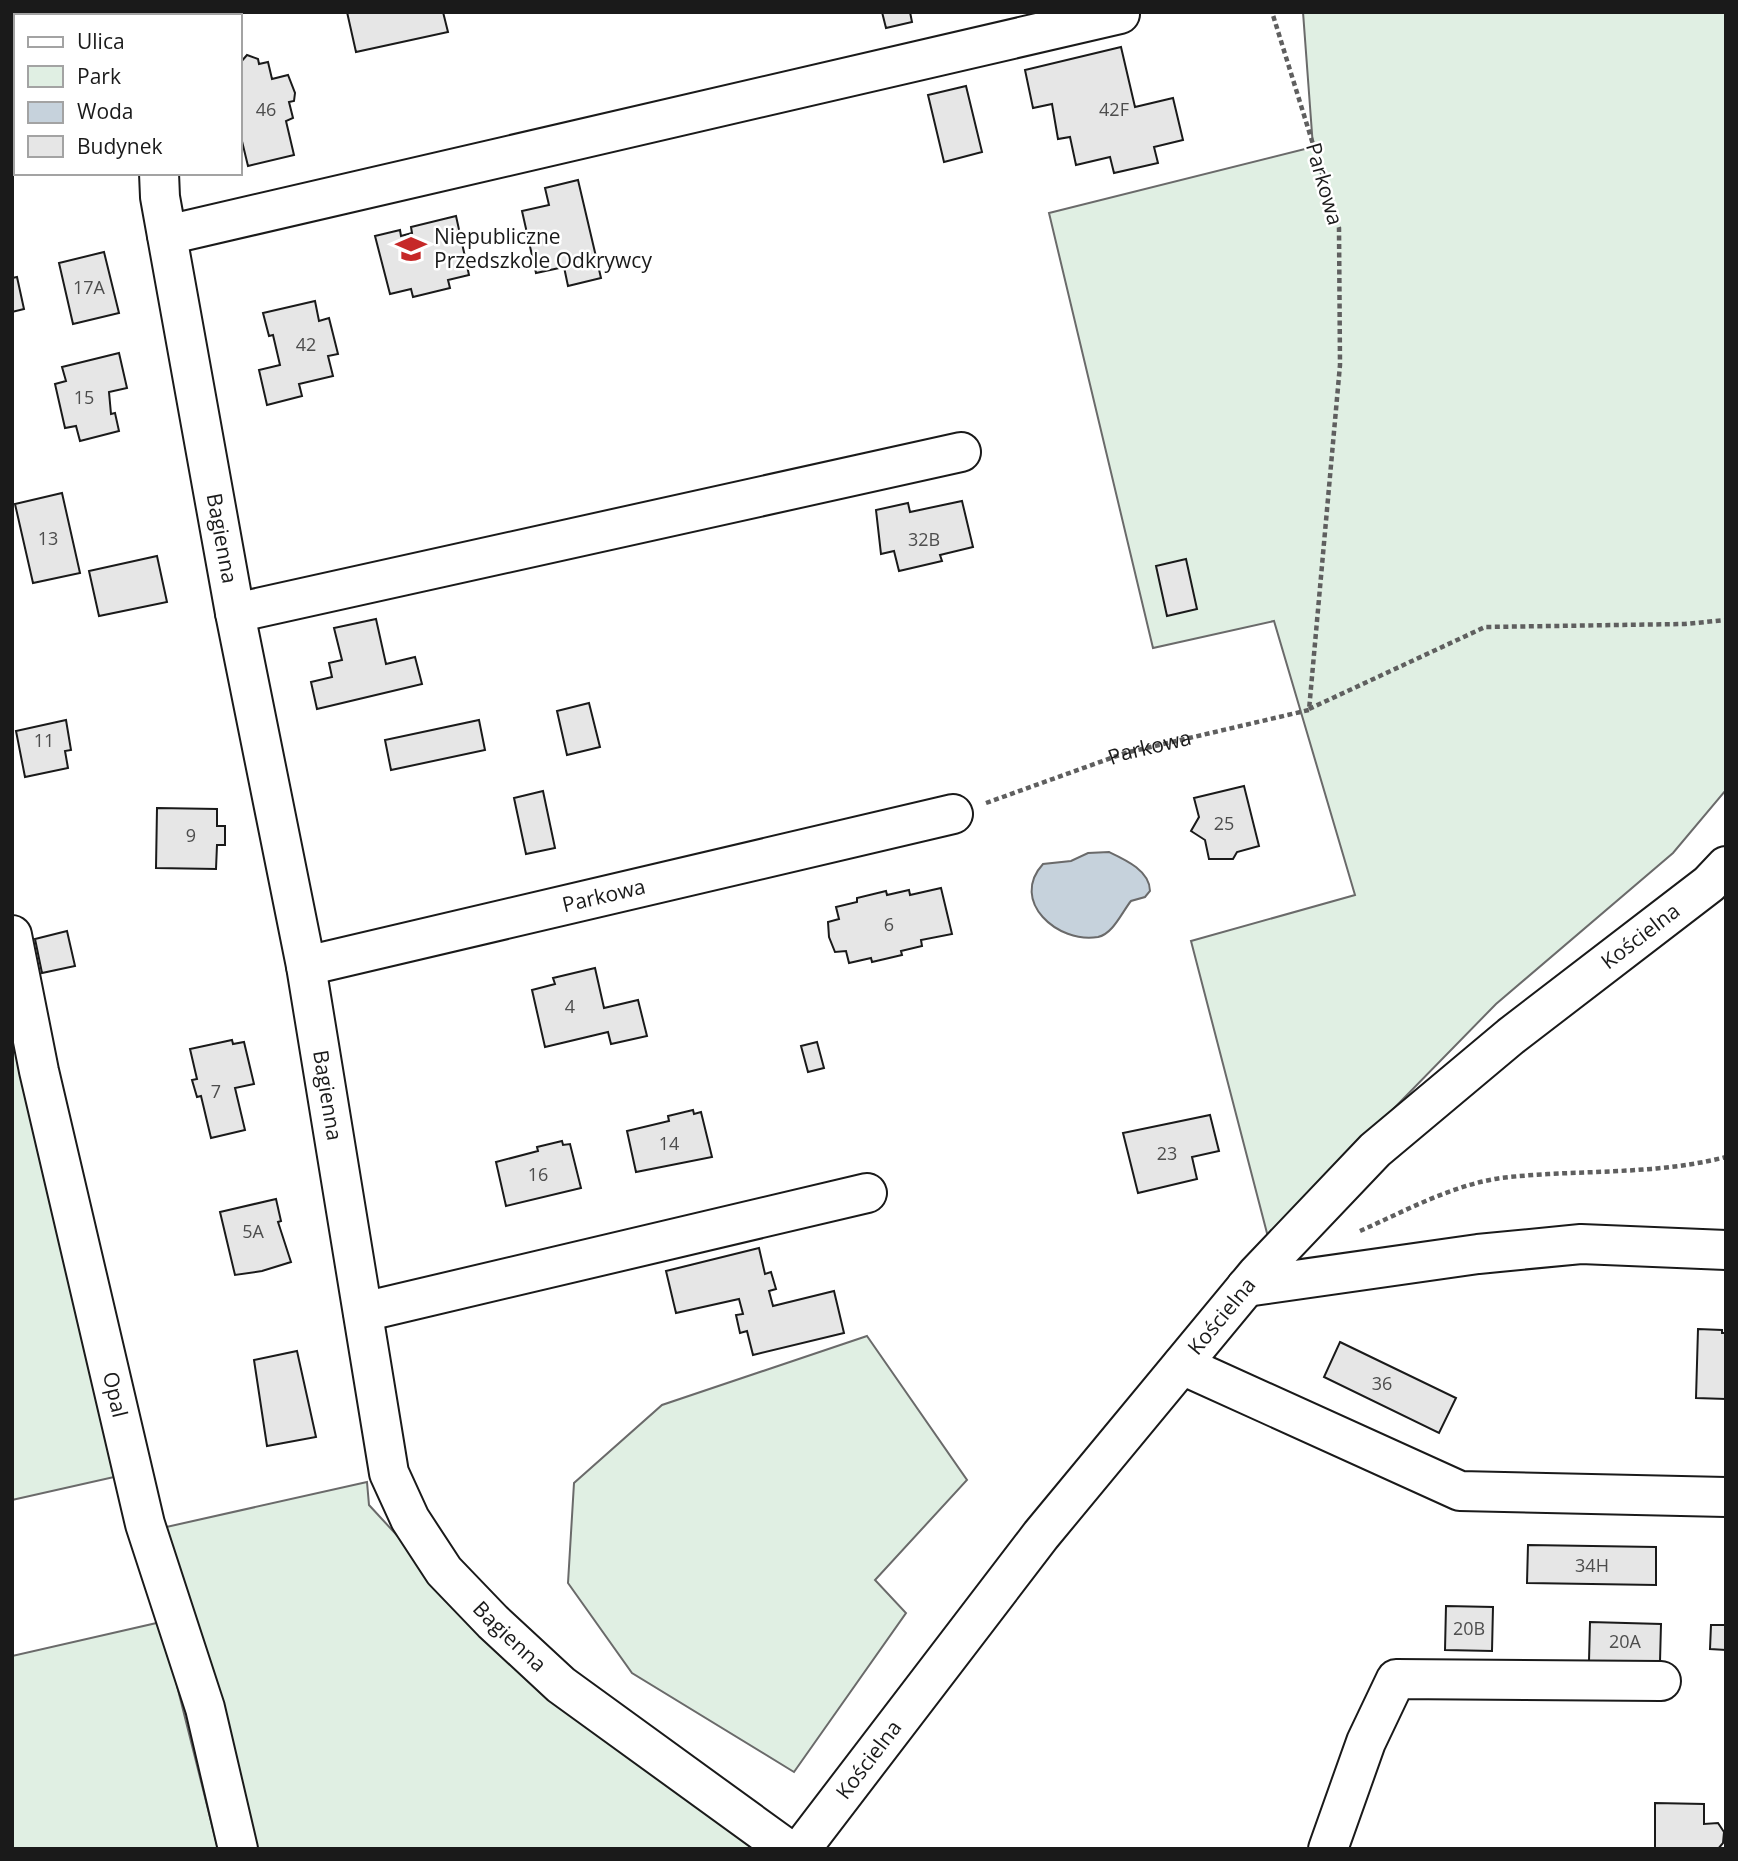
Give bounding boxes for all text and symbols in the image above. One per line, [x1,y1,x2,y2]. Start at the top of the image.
legend [14,14,242,175]
text: Ulica [77,27,125,55]
text: Park [77,62,121,90]
text: Woda [77,97,134,125]
house number: 46 [256,97,276,121]
house number: 42F [1099,97,1129,121]
text: Budynek [77,132,163,160]
street label: Parkowa [1300,139,1350,228]
place label: Niepubliczne Przedszkole Odkrywcy [434,222,652,274]
school or university icon: Niepubliczne Przedszkole Odkrywcy [394,232,428,266]
house number: 17A [73,275,106,299]
house number: 42 [296,332,316,356]
house number: 15 [74,385,94,409]
street label: Bagienna [201,491,244,586]
house number: 13 [38,526,58,550]
house number: 32B [908,527,940,551]
street label: Parkowa [1104,723,1194,771]
house number: 11 [34,728,54,752]
house number: 25 [1214,811,1234,835]
house number: 9 [186,823,196,847]
street label: Parkowa [559,872,648,918]
street label: Kościelna [1595,896,1685,975]
house number: 6 [884,912,894,936]
house number: 4 [565,994,575,1018]
street label: Bagienna [307,1048,349,1143]
house number: 7 [211,1079,221,1103]
house number: 14 [659,1131,679,1155]
house number: 23 [1157,1141,1177,1165]
house number: 16 [528,1162,548,1186]
house number: 5A [242,1219,264,1243]
street label: Kościelna [1181,1271,1261,1360]
street label: Opal [97,1369,135,1420]
house number: 36 [1372,1371,1392,1395]
house number: 34H [1575,1553,1609,1577]
street label: Bagienna [467,1595,553,1678]
house number: 20B [1453,1616,1485,1640]
house number: 20A [1609,1629,1642,1653]
street label: Kościelna [829,1714,907,1805]

